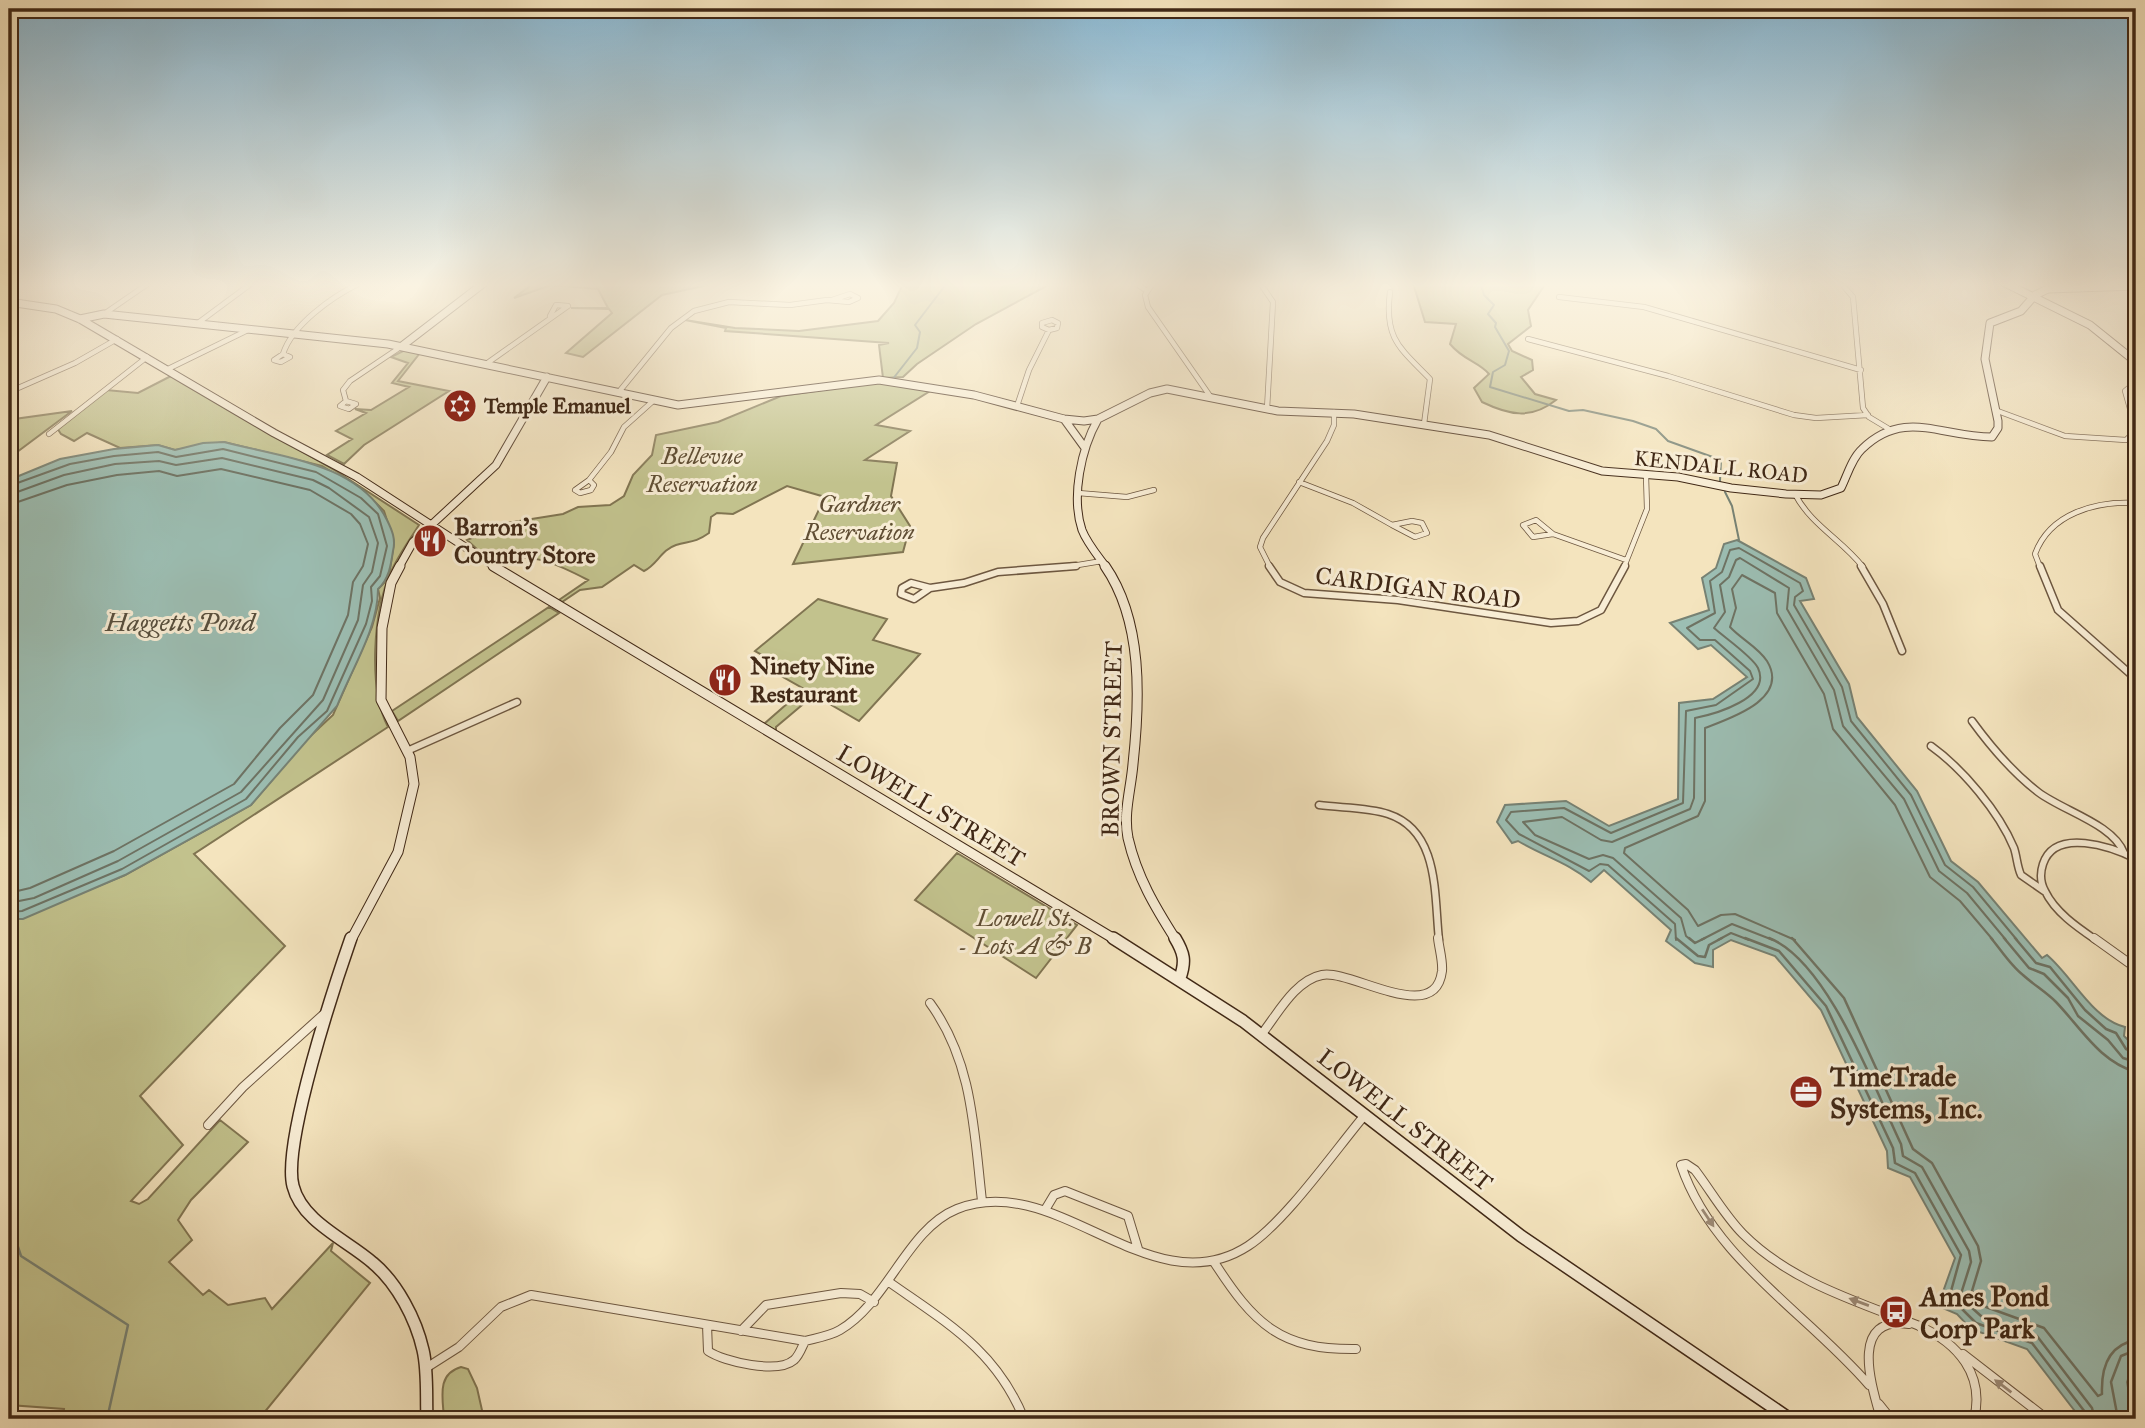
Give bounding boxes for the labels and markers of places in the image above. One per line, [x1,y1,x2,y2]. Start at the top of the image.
synagogue icon: Temple Emanuel [441,387,479,425]
place label: Temple Emanuel [483,393,632,419]
place label: Barron's Country Store [454,512,596,570]
restaurant icon: Barron's Country Store [411,522,449,560]
place label: Ninety Nine Restaurant [750,651,875,709]
restaurant icon: Ninety Nine Restaurant [706,661,744,699]
place label: TimeTrade Systems, Inc. [1830,1059,1983,1126]
office icon: TimeTrade Systems, Inc. [1787,1073,1825,1111]
place label: Ames Pond Corp Park [1918,1279,2050,1346]
bus stop icon: Ames Pond Corp Park [1877,1293,1915,1331]

